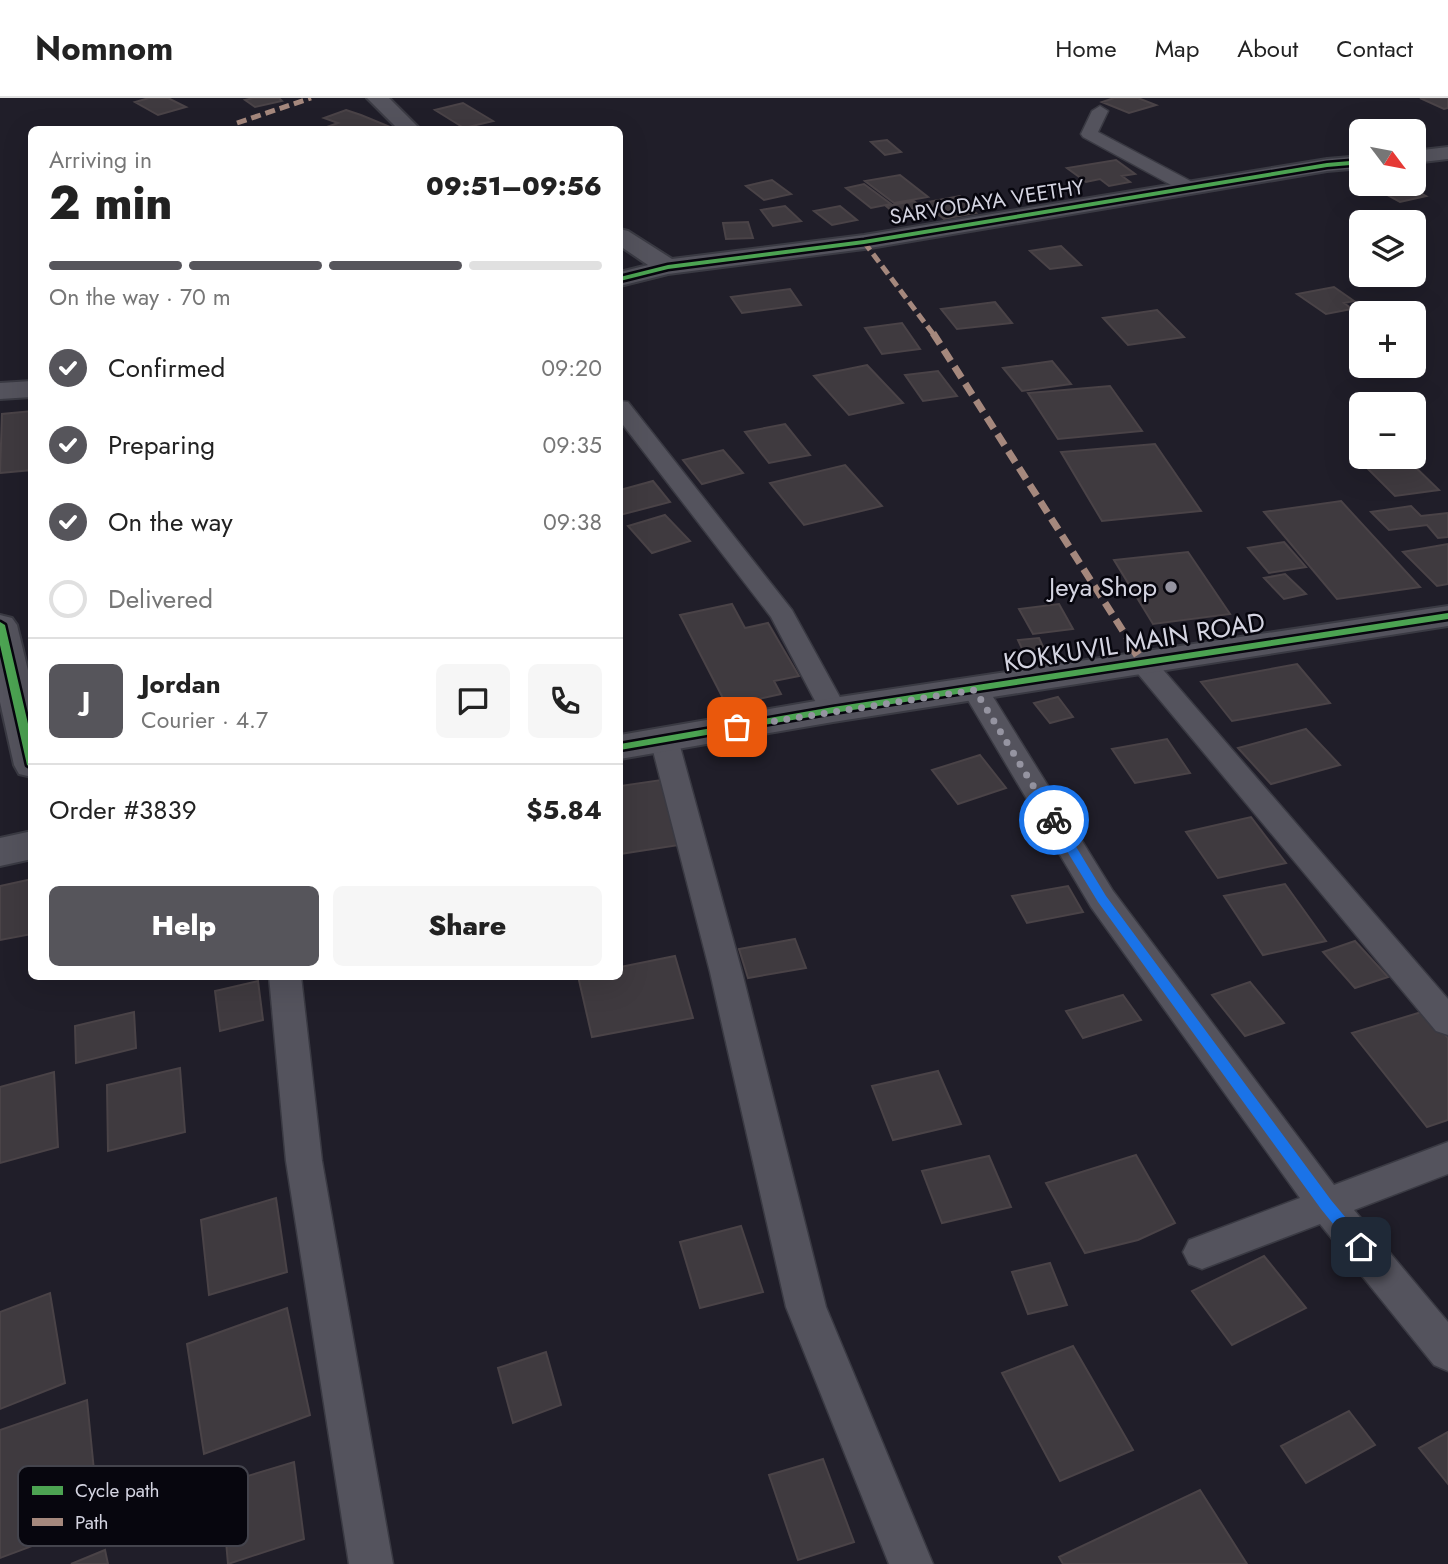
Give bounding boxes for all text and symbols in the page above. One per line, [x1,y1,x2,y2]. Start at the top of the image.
text: Nomnom [35,25,173,72]
text: Home [1055,31,1117,66]
text: Map [1155,31,1199,66]
text: About [1237,31,1298,66]
text: Contact [1336,31,1413,66]
north arrow [1349,119,1426,196]
map controls [1349,119,1426,469]
text: Arriving in [49,143,152,177]
text: 09:51–09:56 [426,167,602,205]
text: 2 min [49,170,173,236]
street label: SARVODAYA VEETHY [888,172,1087,232]
button: layers [1349,210,1426,287]
text: On the way · 70 m [49,280,231,314]
button: + [1349,301,1426,378]
icon: check [49,349,87,387]
text: Confirmed [108,349,225,387]
text: 09:20 [541,351,602,385]
button: − [1349,392,1426,469]
icon: check [49,426,87,464]
text: Preparing [108,426,215,464]
text: 09:35 [543,428,602,462]
icon: check [49,503,87,541]
text: On the way [108,503,233,541]
text: 09:38 [543,505,602,539]
place label: Jeya Shop [1046,568,1157,606]
marker: Jeya Shop [1163,579,1179,595]
text: Delivered [108,580,213,618]
street label: KOKKUVIL MAIN ROAD [1000,603,1268,681]
button: chat [436,664,510,738]
button: phone [528,664,602,738]
text: Jordan [141,665,221,703]
text: J [82,682,90,720]
pin [707,697,767,757]
text: Courier · 4.7 [141,703,268,737]
icon: bag [718,708,756,746]
courier [1019,785,1089,855]
text: Order #3839 [49,791,197,829]
text: $5.84 [526,791,602,829]
icon: bike [1035,801,1073,839]
button: Help [49,886,319,966]
button: Share [333,886,602,966]
pin [1331,1217,1391,1277]
icon: home [1342,1228,1380,1266]
legend [18,1466,248,1546]
text: Cycle path [75,1477,160,1504]
text: Path [75,1509,109,1536]

